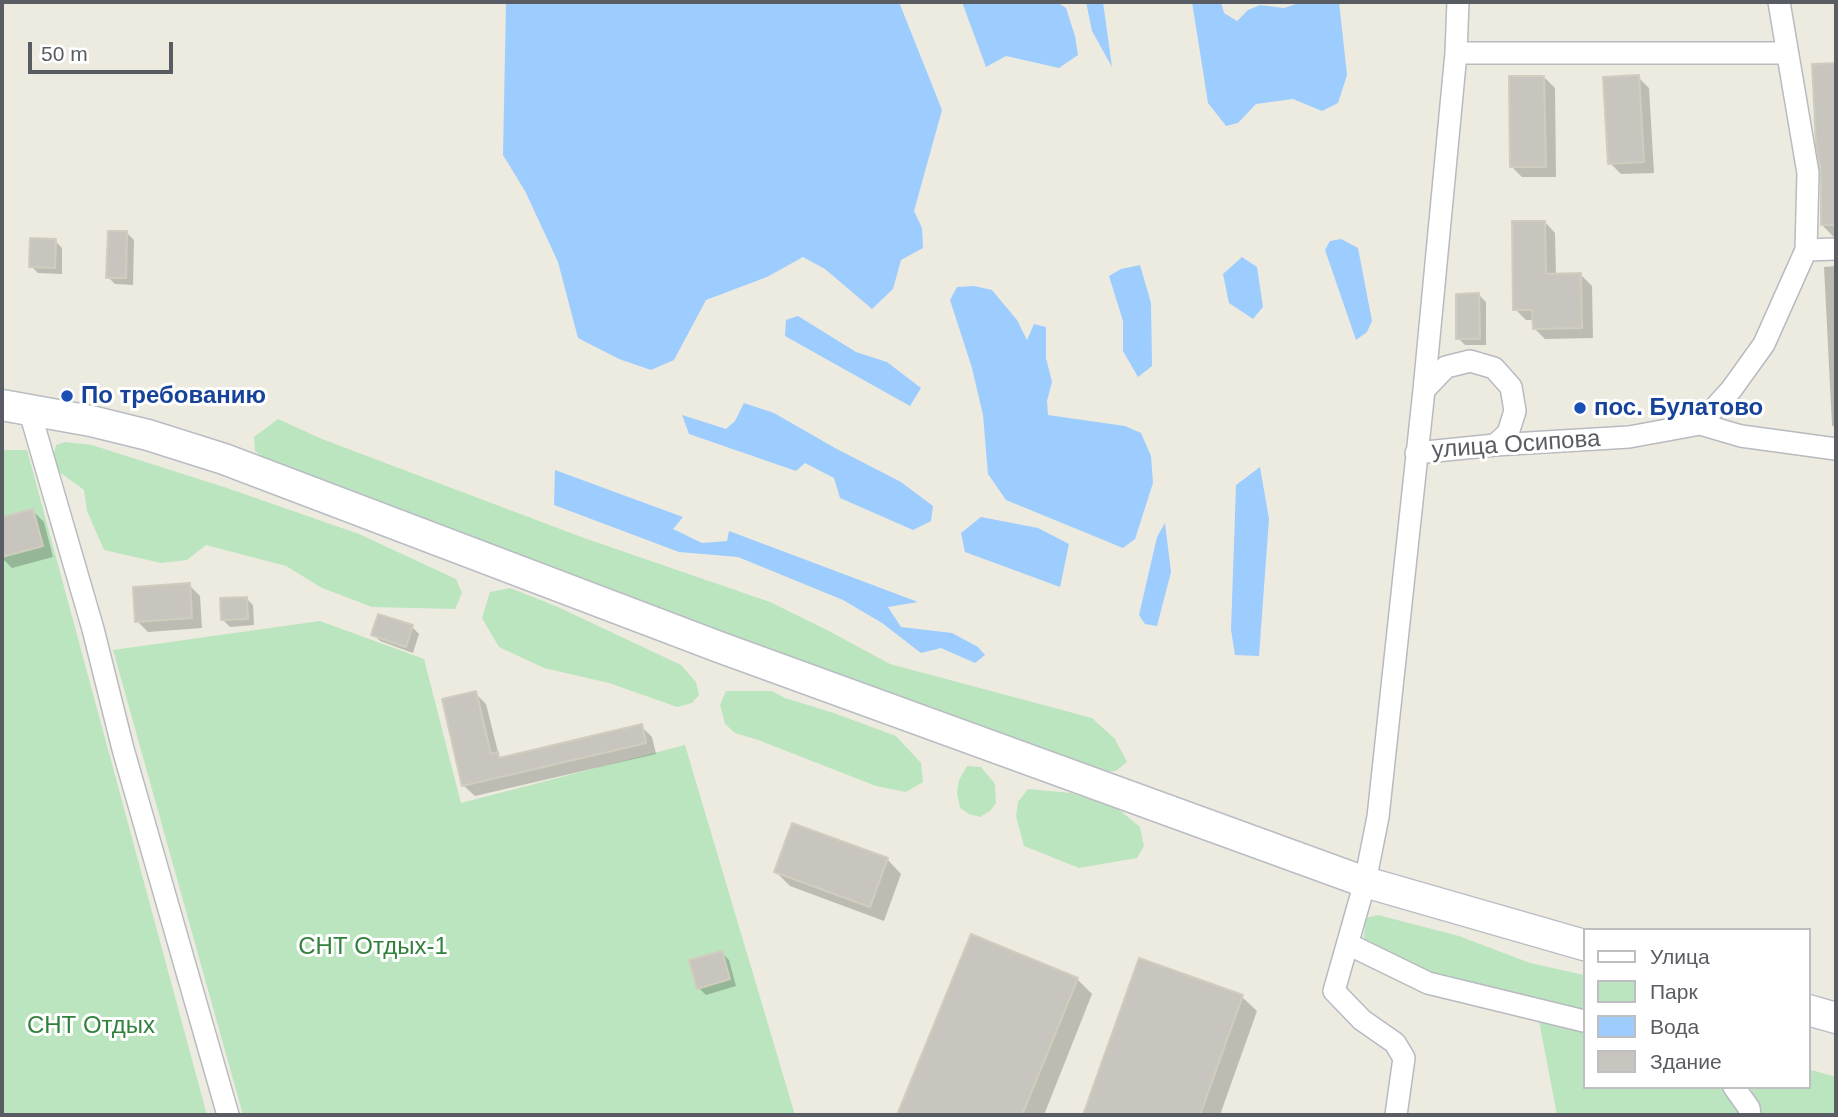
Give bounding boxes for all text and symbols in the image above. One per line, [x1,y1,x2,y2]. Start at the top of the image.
scale bar [32,28,177,72]
text: 50 m [41,42,88,65]
place label: По требованию [81,382,266,410]
marker: По требованию [59,388,75,404]
place label: пос. Булатово [1594,394,1763,422]
marker: пос. Булатово [1572,400,1588,416]
street label: улица Осипова [1431,425,1601,465]
legend [1582,928,1810,1089]
park label: СНТ Отдых-1 [298,933,448,961]
text: Улица [1650,945,1710,968]
text: Парк [1650,980,1698,1003]
park label: СНТ Отдых [27,1012,155,1040]
text: Вода [1650,1015,1699,1038]
text: Здание [1650,1050,1722,1073]

